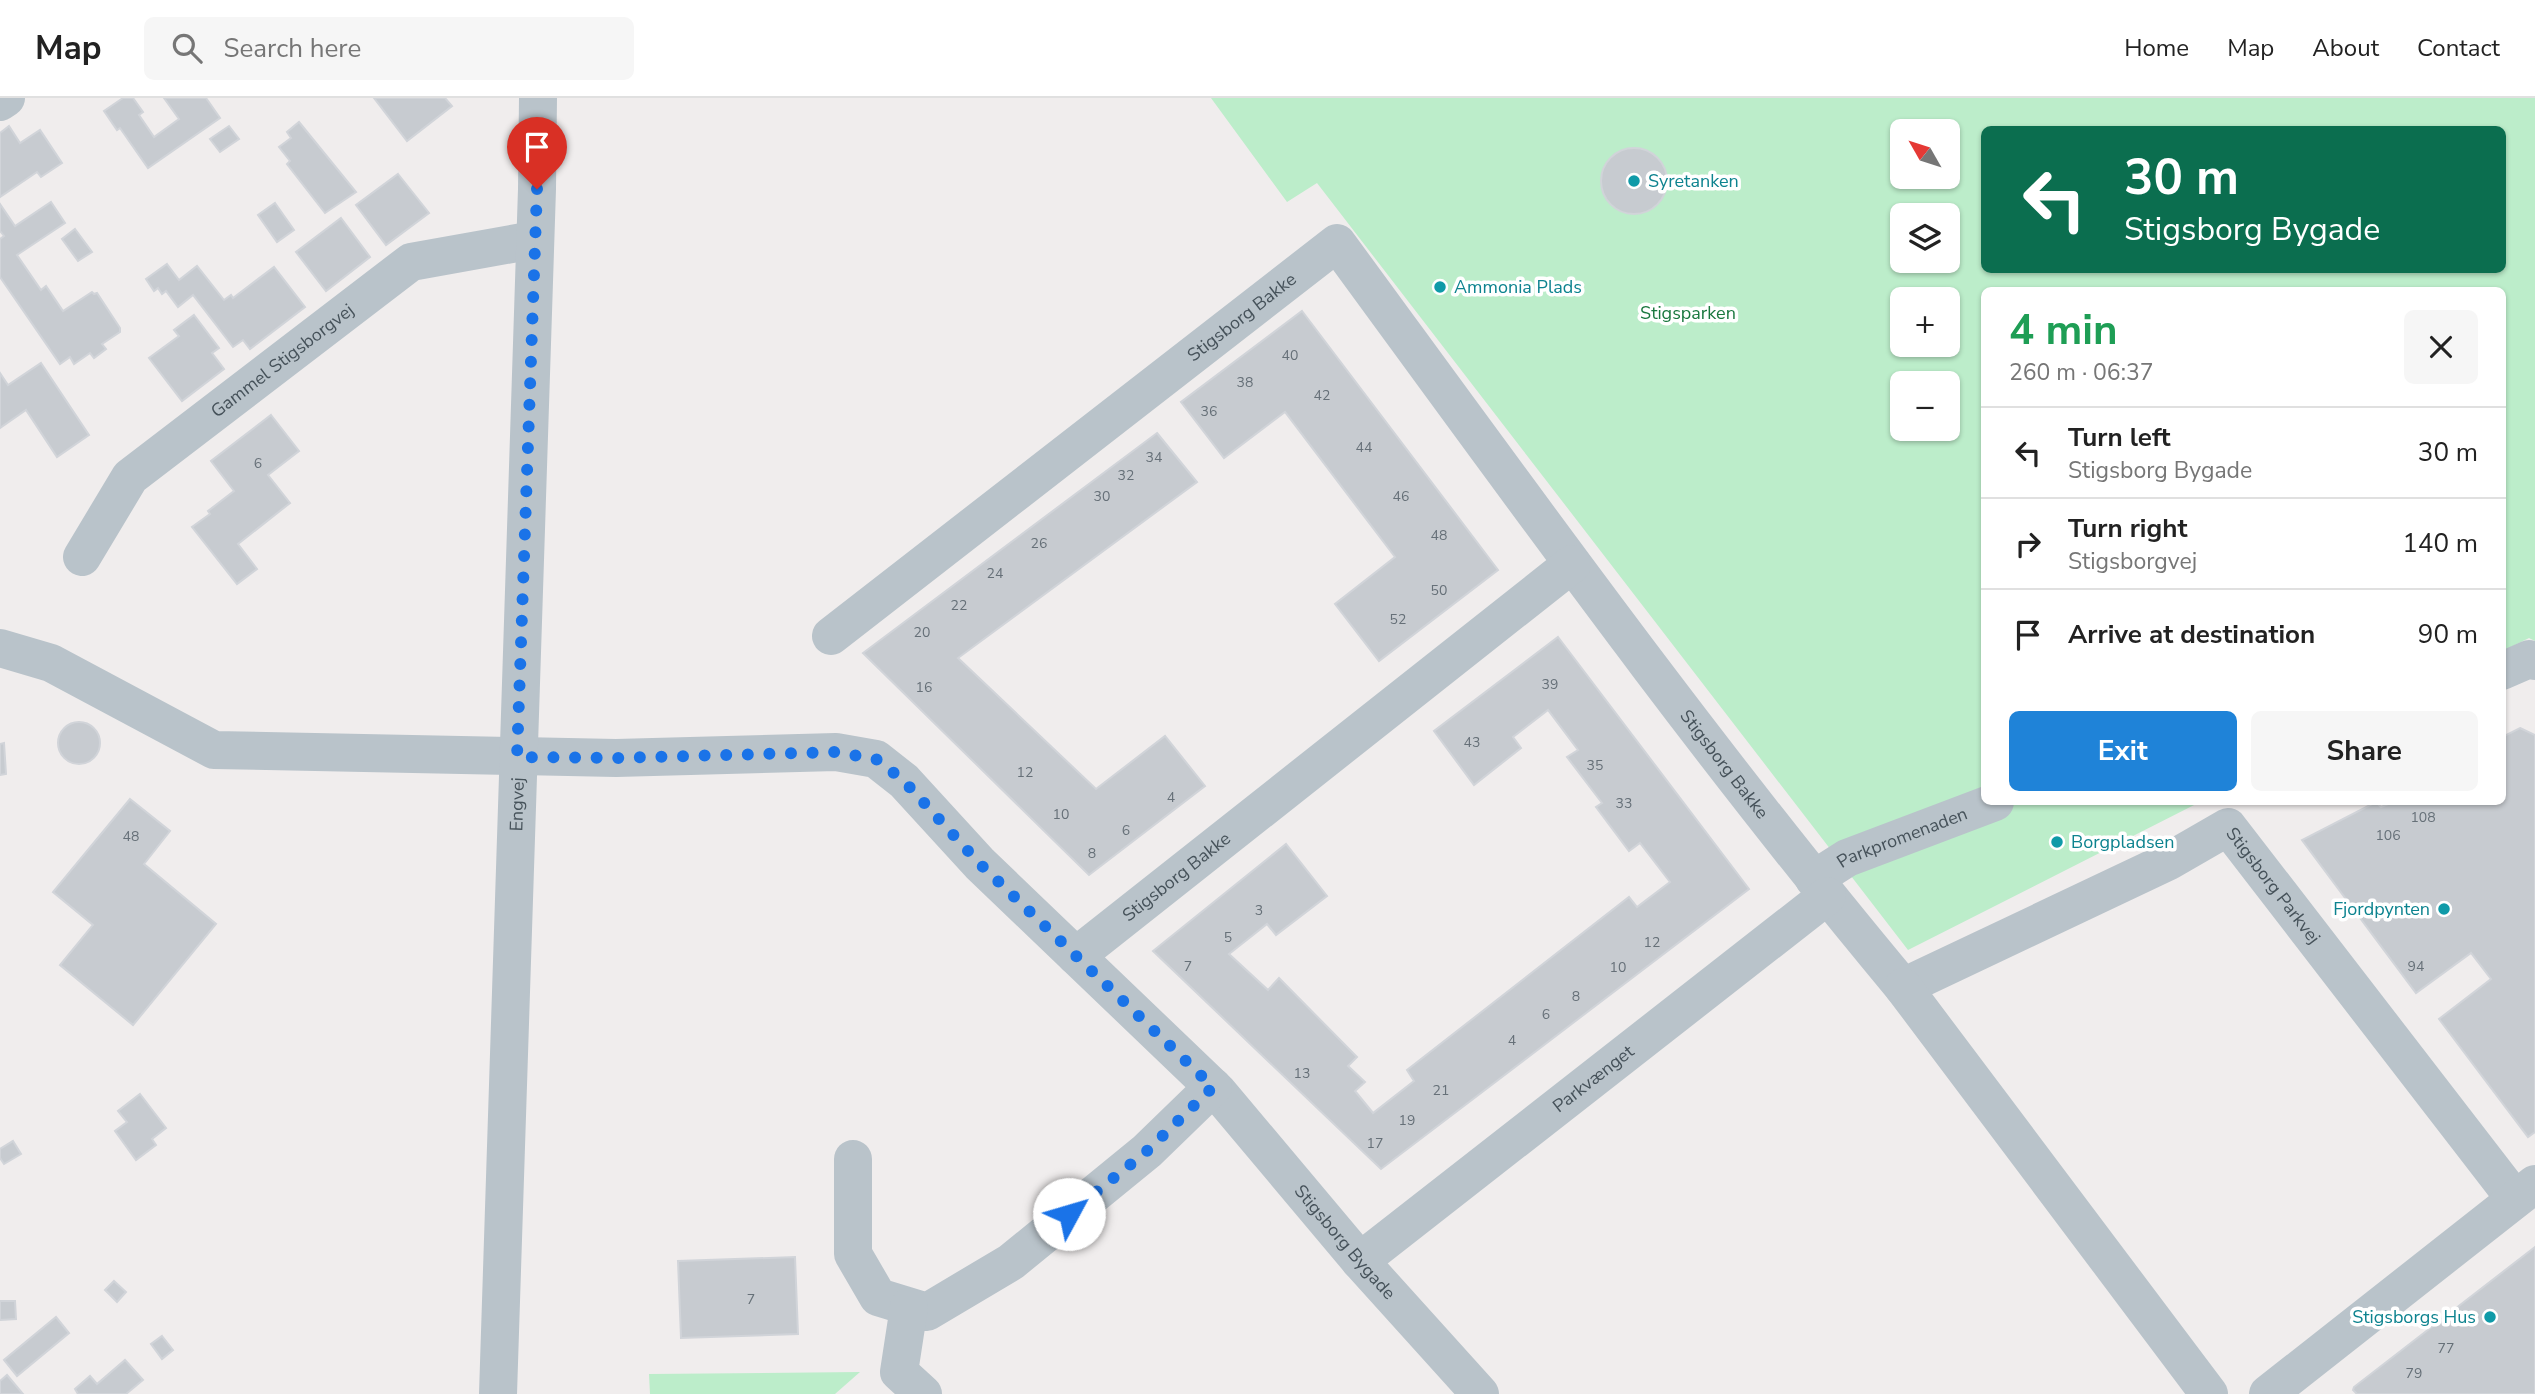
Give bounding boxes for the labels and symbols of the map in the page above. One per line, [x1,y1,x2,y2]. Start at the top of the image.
pin [507,117,567,189]
north arrow [1890,119,1960,189]
place label: Syretanken [1648,169,1739,193]
marker: Syretanken [1626,173,1642,189]
street label: Stigsborg Bakke [1182,267,1301,367]
place label: Ammonia Plads [1454,275,1582,299]
marker: Ammonia Plads [1432,279,1448,295]
street label: Gammel Stigsborgvej [206,298,359,423]
park label: Stigsparken [1640,301,1736,325]
house number: 40 [1282,346,1298,365]
house number: 38 [1237,373,1253,392]
house number: 42 [1314,386,1330,405]
house number: 36 [1201,402,1217,421]
house number: 44 [1356,438,1372,457]
house number: 34 [1146,448,1162,467]
house number: 6 [254,454,262,473]
house number: 32 [1118,466,1134,485]
house number: 30 [1094,487,1110,506]
house number: 46 [1393,487,1409,506]
house number: 48 [1431,526,1447,545]
house number: 26 [1031,534,1047,553]
house number: 24 [987,564,1003,583]
house number: 50 [1431,581,1447,600]
house number: 22 [951,596,967,615]
house number: 52 [1390,610,1406,629]
house number: 20 [914,623,930,642]
house number: 39 [1542,675,1558,694]
house number: 16 [916,678,932,697]
street label: Stigsborg Bakke [1674,705,1774,824]
house number: 43 [1464,733,1480,752]
house number: 35 [1587,756,1603,775]
house number: 12 [1017,763,1033,782]
street label: Engvej [504,777,530,832]
house number: 4 [1167,788,1175,807]
house number: 33 [1616,794,1632,813]
street label: Parkpromenaden [1832,802,1971,874]
house number: 10 [1053,805,1069,824]
house number: 108 [2410,808,2436,827]
house number: 6 [1122,821,1130,840]
street label: Stigsborg Parkvej [2220,822,2326,949]
street label: Stigsborg Bakke [1117,826,1236,927]
house number: 106 [2375,826,2401,845]
house number: 48 [123,827,139,846]
place label: Borgpladsen [2071,830,2174,854]
marker: Borgpladsen [2049,834,2065,850]
house number: 8 [1088,844,1096,863]
place label: Fjordpynten [2333,897,2430,921]
house number: 3 [1255,901,1263,920]
marker: Fjordpynten [2436,901,2452,917]
house number: 5 [1224,928,1232,947]
house number: 12 [1644,933,1660,952]
house number: 7 [1184,957,1192,976]
house number: 94 [2408,957,2424,976]
house number: 10 [1610,958,1626,977]
house number: 8 [1572,987,1580,1006]
house number: 6 [1542,1005,1550,1024]
house number: 4 [1508,1031,1516,1050]
street label: Parkvænget [1548,1039,1639,1118]
house number: 13 [1294,1064,1310,1083]
house number: 21 [1433,1081,1449,1100]
house number: 19 [1399,1111,1415,1130]
house number: 17 [1367,1134,1383,1153]
position arrow [1032,1177,1106,1251]
street label: Stigsborg Bygade [1289,1180,1401,1305]
house number: 7 [747,1290,755,1309]
place label: Stigsborgs Hus [2352,1305,2476,1329]
marker: Stigsborgs Hus [2482,1309,2498,1325]
house number: 77 [2438,1339,2454,1358]
house number: 79 [2406,1364,2422,1383]

